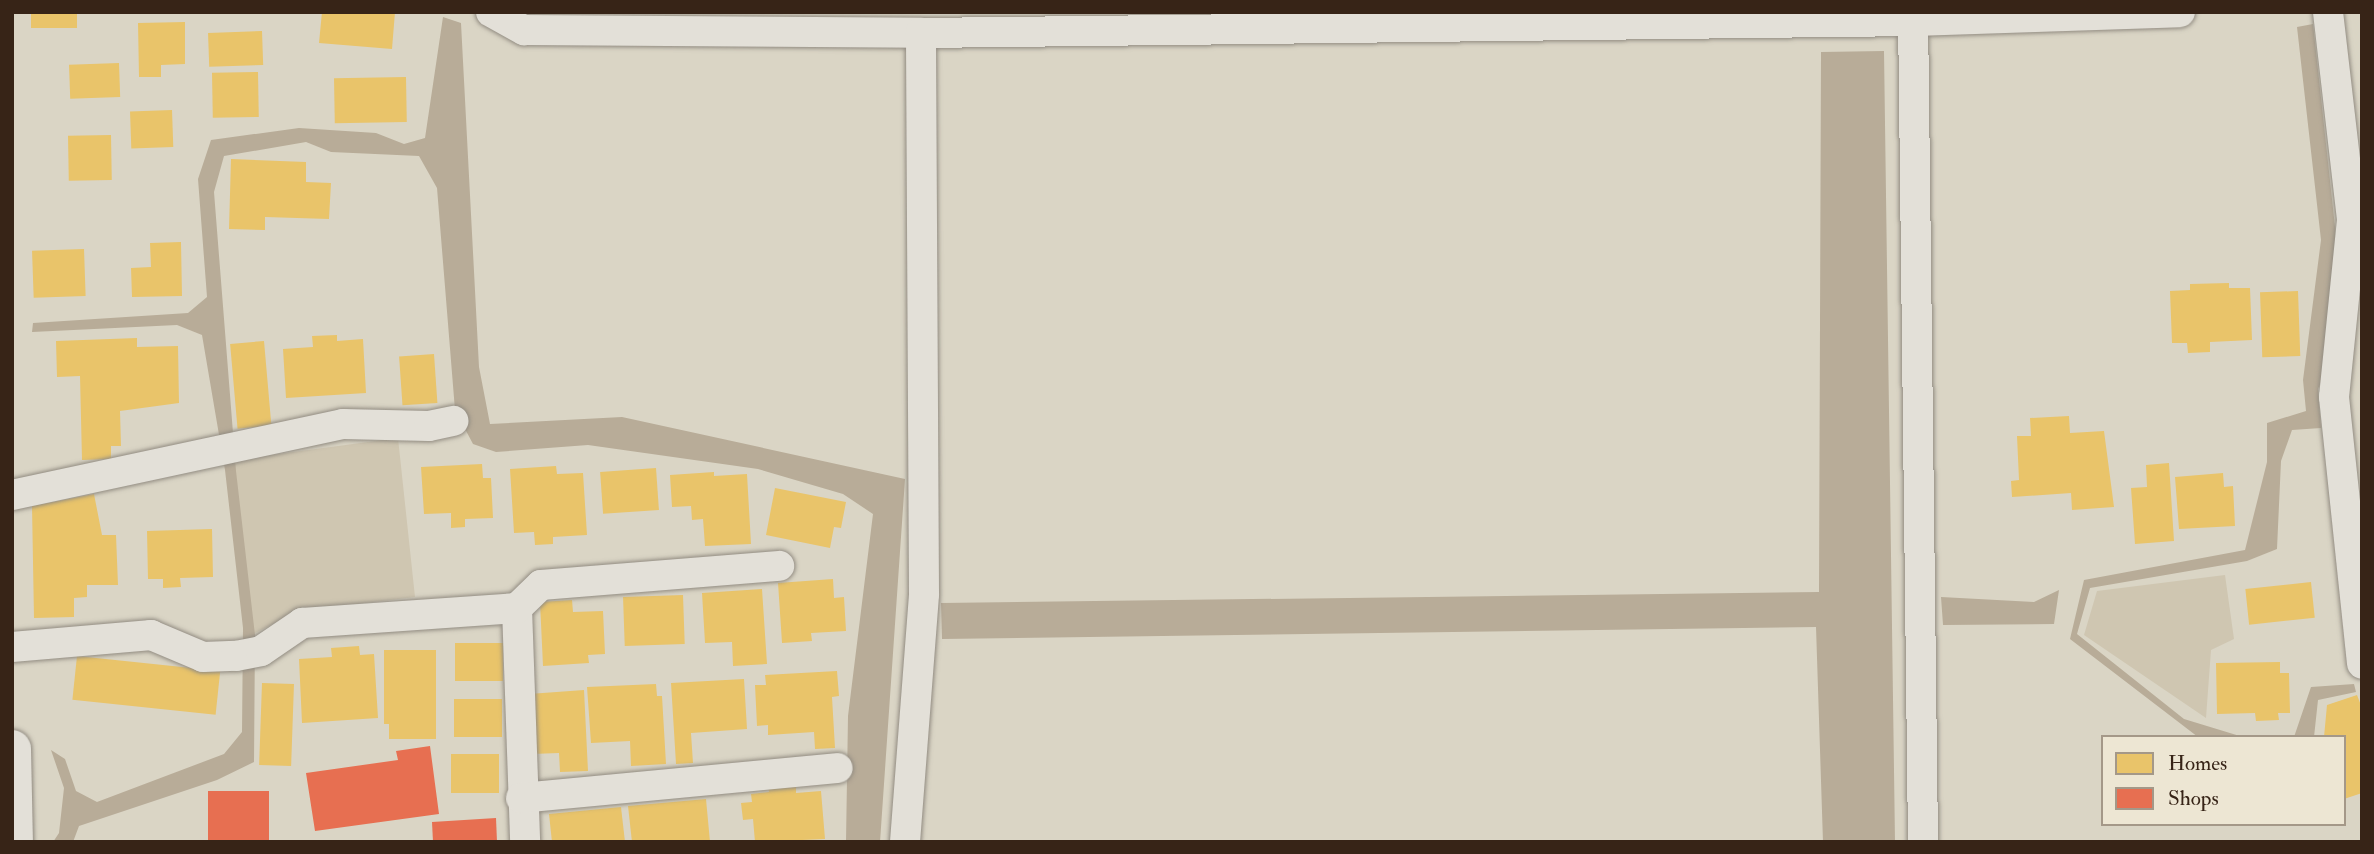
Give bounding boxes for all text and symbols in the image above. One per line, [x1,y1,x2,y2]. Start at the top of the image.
legend [2101,735,2346,826]
text: Homes [2168,750,2227,777]
text: Shops [2168,785,2219,812]

